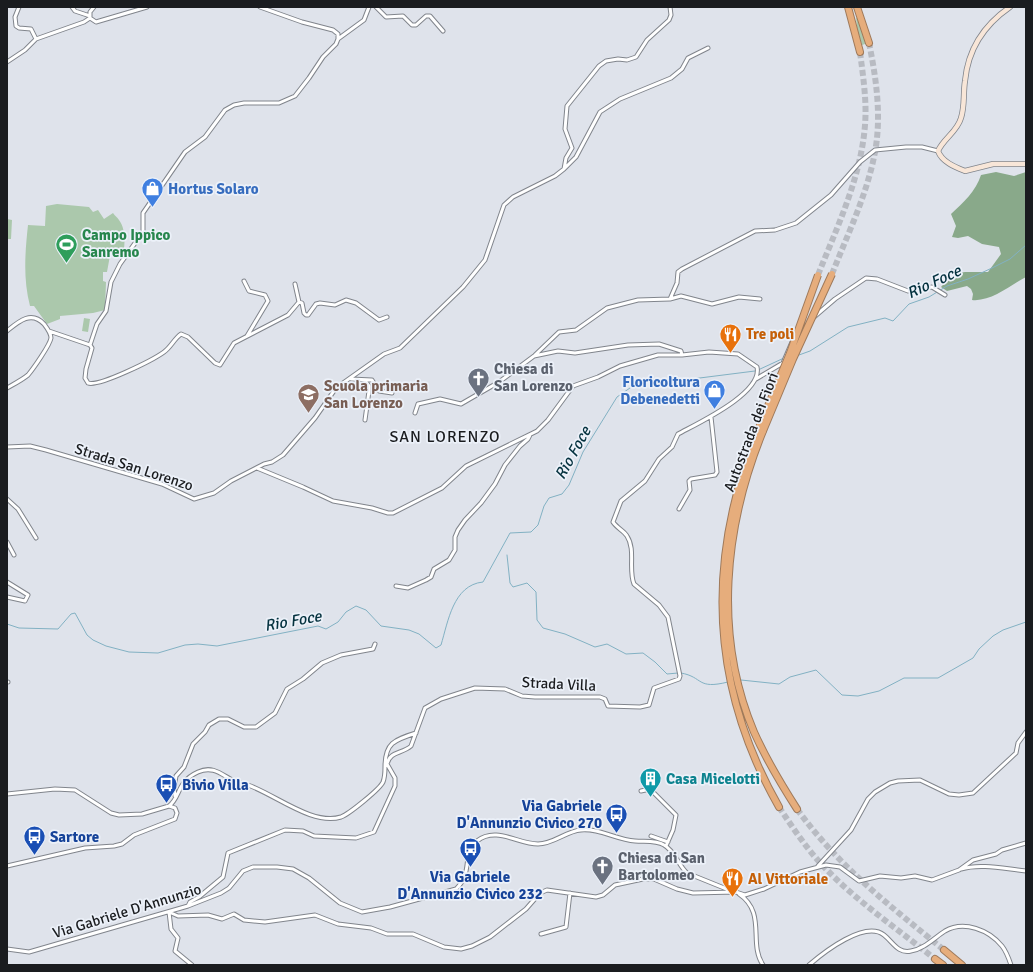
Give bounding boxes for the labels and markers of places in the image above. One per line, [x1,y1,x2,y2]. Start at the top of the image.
shop icon: Hortus Solaro [139,176,165,209]
place label: Hortus Solaro [168,180,259,198]
place label: Campo Ippico Sanremo [82,226,170,261]
sports icon: Campo Ippico Sanremo [53,231,79,264]
restaurant icon: Tre poli [718,321,744,354]
place label: Tre poli [746,325,794,343]
place label: Chiesa di San Lorenzo [494,360,573,395]
church icon: Chiesa di San Lorenzo [465,365,491,398]
place label: Floricoltura Debenedetti [620,373,700,408]
place label: Scuola primaria San Lorenzo [324,377,429,412]
shop icon: Floricoltura Debenedetti [702,378,728,411]
school or university icon: Scuola primaria San Lorenzo [295,382,321,415]
building icon: Casa Micelotti [638,766,664,799]
place label: Casa Micelotti [666,770,760,788]
bus stop icon: Bivio Villa [154,772,180,805]
place label: Bivio Villa [182,776,249,794]
place label: Via Gabriele D'Annunzio Civico 270 [456,797,602,832]
bus stop icon: Via Gabriele D'Annunzio Civico 270 [604,802,630,835]
bus stop icon: Sartore [21,824,47,857]
place label: Sartore [50,828,99,846]
bus stop icon: Via Gabriele D'Annunzio Civico 232 [457,835,483,868]
place label: Chiesa di San Bartolomeo [618,849,705,884]
church icon: Chiesa di San Bartolomeo [590,854,616,887]
restaurant icon: Al Vittoriale [719,866,745,899]
place label: Via Gabriele D'Annunzio Civico 232 [397,868,543,903]
place label: Al Vittoriale [748,870,828,888]

